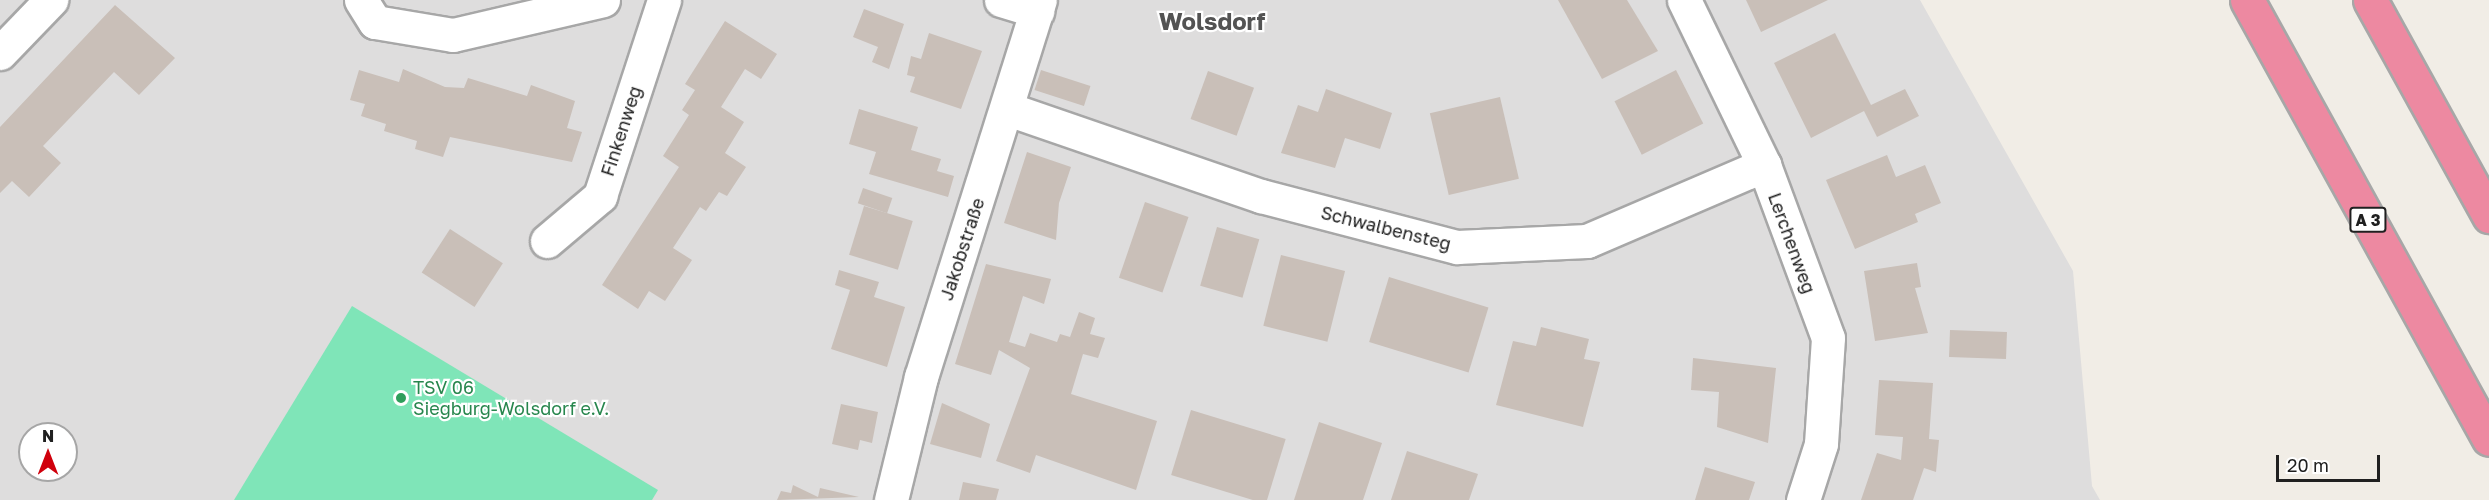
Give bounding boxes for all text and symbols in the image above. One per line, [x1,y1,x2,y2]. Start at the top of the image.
district label: Wolsdorf [1159,7,1265,35]
street label: Finkenweg [596,83,646,179]
street label: Lerchenweg [1764,190,1820,296]
street label: Jakobstraße [935,195,989,303]
street label: Schwalbensteg [1319,201,1453,255]
road number: A 3 [2348,207,2388,233]
place label: TSV 06 Siegburg-Wolsdorf e.V. [413,377,609,420]
marker: TSV 06 Siegburg-Wolsdorf e.V. [394,391,408,405]
north arrow [18,422,78,482]
text: N [42,426,54,446]
scale bar [2279,443,2382,481]
text: 20 m [2287,454,2329,476]

